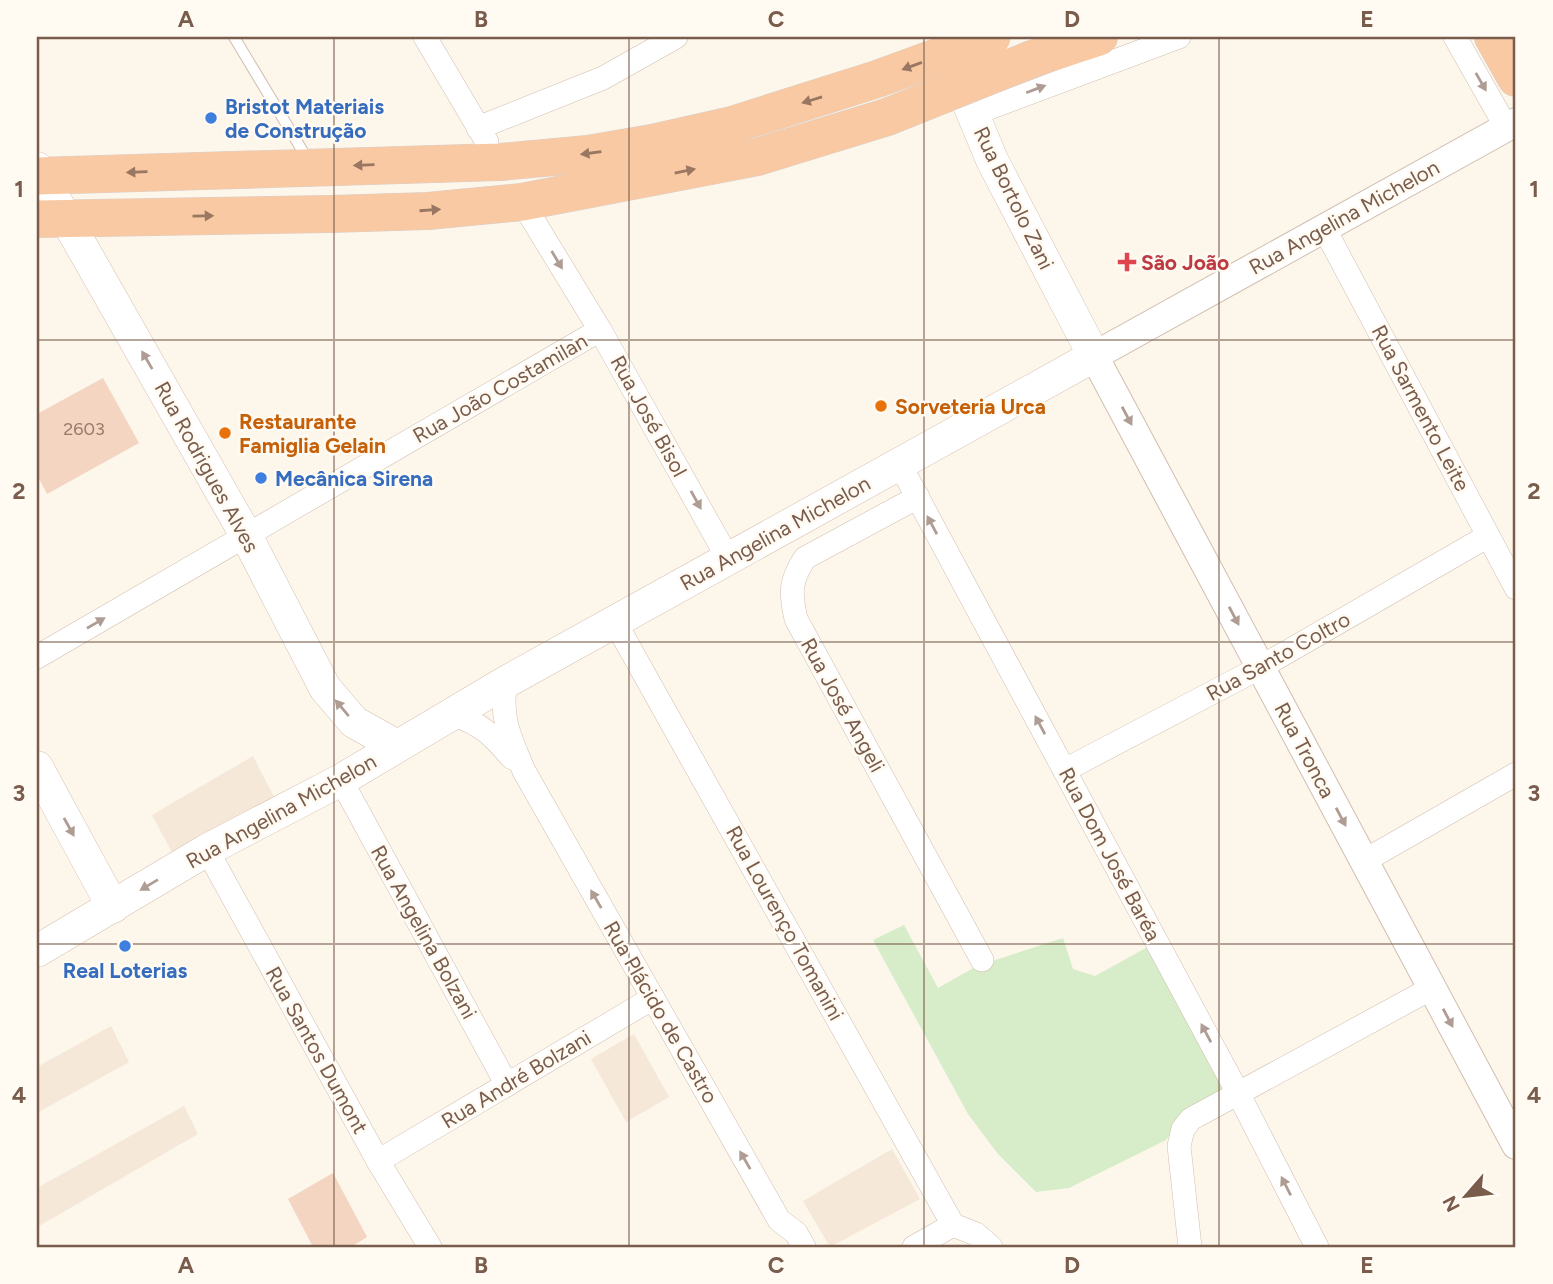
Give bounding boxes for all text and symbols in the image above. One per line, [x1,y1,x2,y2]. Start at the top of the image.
text: A [178,5,195,33]
text: B [474,5,488,33]
text: C [768,5,785,33]
text: D [1064,5,1080,33]
text: E [1360,5,1374,33]
one-way arrow [901,61,922,72]
one-way arrow [1475,72,1487,92]
one-way arrow [1026,83,1047,94]
place label: Bristot Materiais de Construção [225,94,384,143]
one-way arrow [801,95,822,105]
marker: Bristot Materiais de Construção [203,110,219,126]
street label: Rua Bortolo Zani [969,123,1059,273]
one-way arrow [580,148,602,159]
street label: Rua Angelina Michelon [1245,154,1443,280]
one-way arrow [353,160,375,171]
one-way arrow [674,165,696,176]
one-way arrow [126,167,148,178]
text: 1 [14,175,24,203]
text: 1 [1529,175,1539,203]
one-way arrow [420,204,442,215]
one-way arrow [192,210,214,222]
place label: São João [1141,250,1229,275]
one-way arrow [551,251,564,270]
marker: São João [1119,254,1135,270]
street label: Rua Sarmento Leite [1367,321,1475,495]
street label: Rua João Costamilan [408,328,592,448]
one-way arrow [141,351,153,370]
street label: Rua José Bisol [605,351,693,481]
street label: Rua Rodrigues Alves [150,377,264,557]
place label: Sorveteria Urca [895,394,1046,419]
marker: Sorveteria Urca [873,398,889,414]
one-way arrow [1121,406,1132,426]
place label: Restaurante Famiglia Gelain [239,409,386,458]
house number: 2603 [63,418,105,440]
marker: Restaurante Famiglia Gelain [217,425,233,441]
place label: Mecânica Sirena [275,466,433,491]
marker: Mecânica Sirena [253,470,269,486]
street label: Rua Angelina Michelon [676,470,874,596]
text: 2 [12,477,26,505]
text: 2 [1527,477,1541,505]
one-way arrow [690,490,702,509]
one-way arrow [926,515,938,534]
street label: Rua Santo Coltro [1202,606,1354,706]
one-way arrow [1228,607,1240,626]
one-way arrow [86,617,106,629]
street label: Rua José Angeli [796,634,890,776]
street label: Rua Tronca [1269,698,1341,802]
one-way arrow [335,699,350,716]
one-way arrow [1034,715,1046,735]
street label: Rua Angelina Michelon [182,748,380,874]
street label: Rua Dom José Baréa [1054,763,1166,945]
text: 3 [13,779,25,807]
text: 3 [1528,779,1540,807]
one-way arrow [1335,807,1347,827]
one-way arrow [64,817,75,837]
street label: Rua Lourenço Tomanini [721,821,849,1025]
street label: Rua Angelina Bolzani [366,841,482,1023]
one-way arrow [139,879,158,892]
one-way arrow [590,889,602,908]
street label: Rua Plácido de Castro [599,917,723,1107]
marker: Real Loterias [117,938,133,954]
place label: Real Loterias [63,958,187,983]
street label: Rua Santos Dumont [261,962,373,1138]
one-way arrow [1442,1008,1454,1028]
one-way arrow [1200,1023,1212,1043]
street label: Rua André Bolzani [437,1025,595,1133]
text: 4 [12,1081,26,1109]
text: 4 [1527,1081,1541,1109]
one-way arrow [739,1151,751,1170]
north arrow [1430,1162,1500,1232]
one-way arrow [1280,1176,1291,1196]
text: N [1438,1192,1465,1216]
text: A [178,1251,195,1279]
text: B [474,1251,488,1279]
text: C [768,1251,785,1279]
text: D [1064,1251,1080,1279]
text: E [1360,1251,1374,1279]

